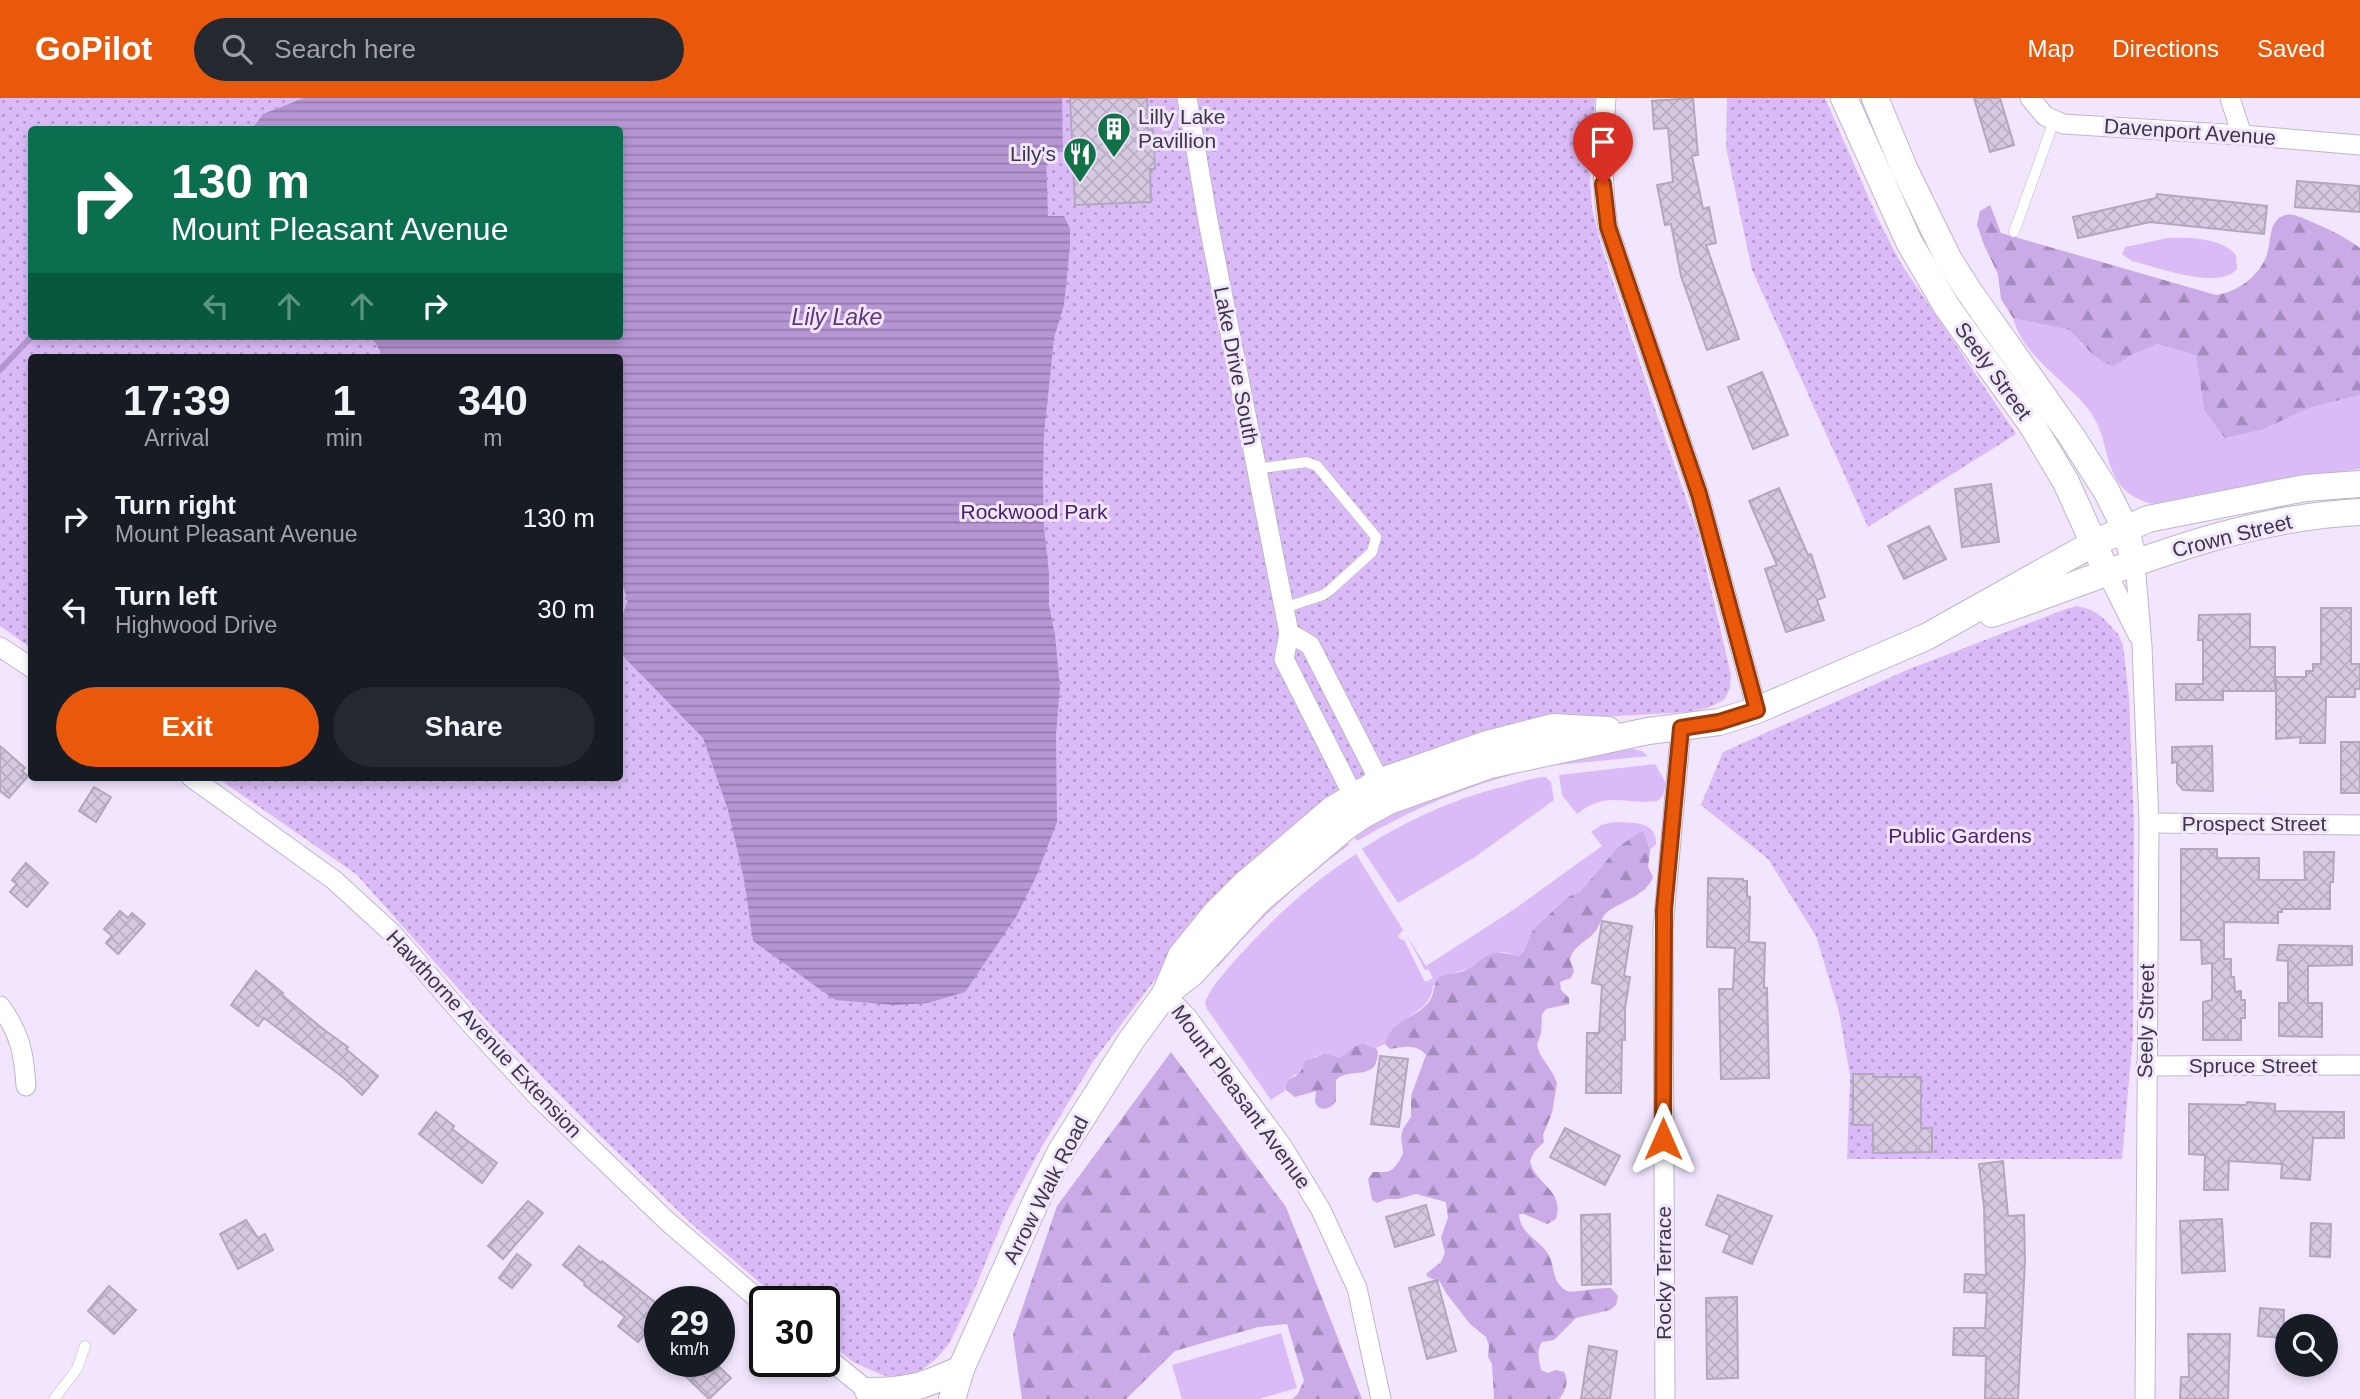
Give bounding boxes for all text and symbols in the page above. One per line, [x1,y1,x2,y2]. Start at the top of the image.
search box [194,18,684,81]
text: GoPilot [35,30,152,67]
icon: search [218,30,256,68]
text: Search here [274,34,416,64]
text: Map [2028,35,2074,62]
text: Directions [2112,35,2219,62]
text: Saved [2257,35,2325,62]
place label: Lilly Lake Pavillion [1138,105,1226,152]
building icon: Lilly Lake Pavillion [1095,110,1133,159]
pin [1573,112,1633,184]
street label: Davenport Avenue [2103,114,2277,149]
icon: arrive [1584,123,1622,161]
restaurant icon: Lily's [1061,135,1099,184]
place label: Lily's [1010,142,1056,165]
icon: right [56,154,147,245]
text: 130 m [171,154,310,208]
text: Mount Pleasant Avenue [171,211,508,247]
street label: Lake Drive South [1210,285,1263,447]
icon: left [197,287,235,325]
icon: ahead [270,287,308,325]
icon: ahead [343,287,381,325]
icon: right [416,287,454,325]
water label: Lily Lake [792,304,882,330]
street label: Seely Street [1950,318,2036,424]
text: 17:39 [123,377,231,424]
text: 1 [332,377,356,424]
text: 340 [458,377,528,424]
text: Arrival [144,425,209,451]
text: min [326,425,363,451]
text: m [483,425,502,451]
text: Turn right [115,490,236,520]
icon: right [56,500,94,538]
park label: Rockwood Park [960,500,1108,523]
text: 130 m [523,503,595,533]
street label: Crown Street [2170,509,2294,561]
text: Mount Pleasant Avenue [115,521,358,547]
text: Turn left [115,581,217,611]
icon: left [56,591,94,629]
text: 30 m [537,594,595,624]
text: Highwood Drive [115,612,277,638]
button: Exit [56,687,319,767]
button: Share [333,687,595,767]
street label: Prospect Street [2182,812,2327,835]
park label: Public Gardens [1888,824,2032,847]
street label: Hawthorne Avenue Extension [382,925,587,1142]
street label: Seely Street [2133,963,2158,1078]
street label: Mount Pleasant Avenue [1167,1000,1316,1193]
street label: Spruce Street [2189,1054,2317,1077]
position arrow [1626,1102,1700,1176]
street label: Arrow Walk Road [998,1112,1093,1267]
street label: Rocky Terrace [1652,1206,1675,1340]
speed limit sign: 30 [749,1286,840,1377]
text: 29 [670,1303,709,1342]
map controls [2275,1314,2338,1377]
button: search [2275,1314,2338,1377]
text: km/h [670,1339,709,1359]

